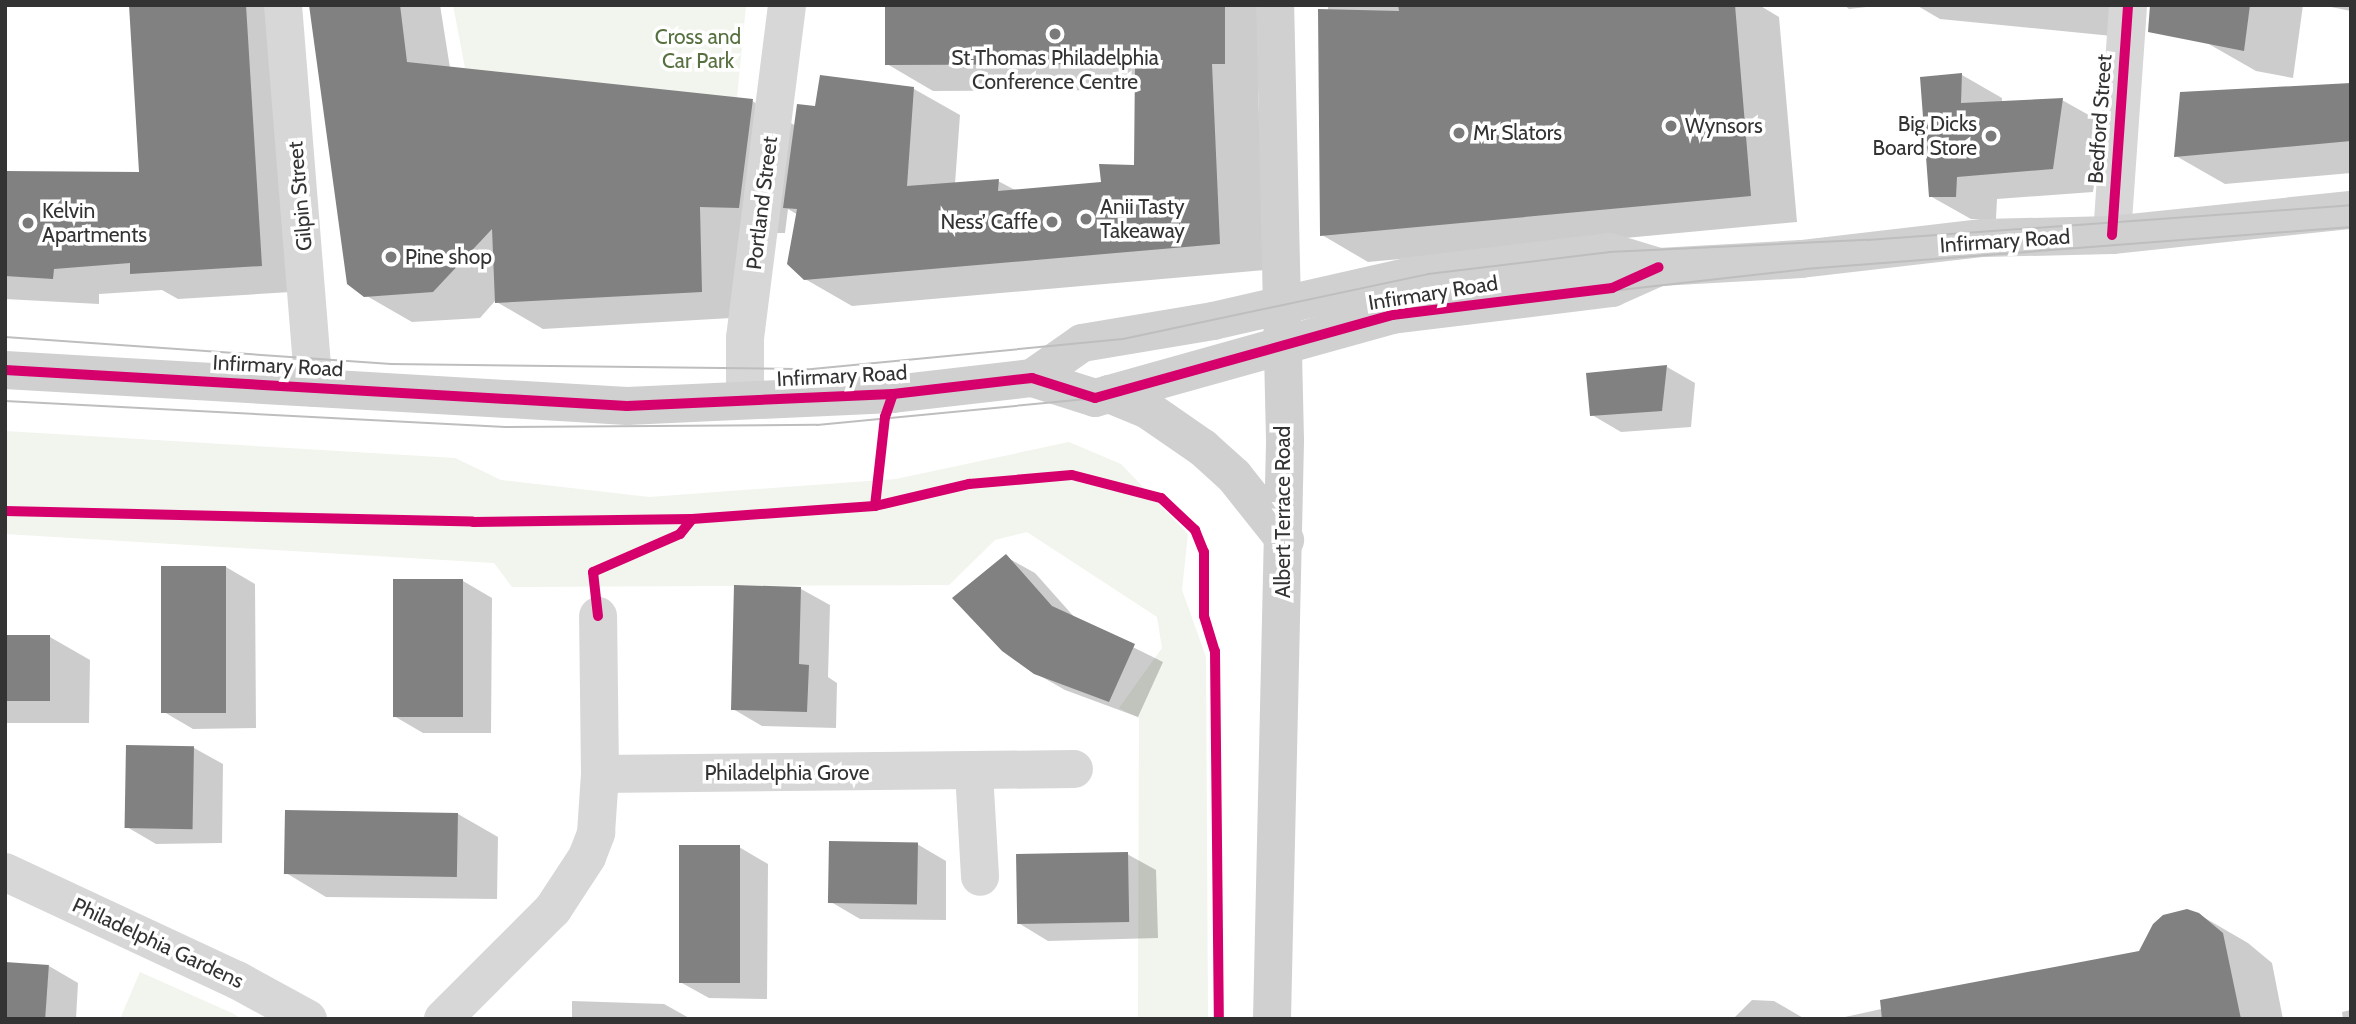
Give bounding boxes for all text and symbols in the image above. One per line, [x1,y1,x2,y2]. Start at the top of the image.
park label: Cross and Car Park [655,24,741,74]
marker: St Thomas Philadelphia Conference Centre [1047,26,1063,42]
place label: St Thomas Philadelphia Conference Centre [951,45,1159,95]
street label: Bedford Street [2083,53,2117,185]
place label: Big Dicks Board Store [1872,111,1977,161]
place label: Wynsors [1685,113,1763,139]
marker: Wynsors [1663,118,1679,134]
place label: Mr Slators [1473,120,1562,146]
marker: Mr Slators [1451,125,1467,141]
marker: Big Dicks Board Store [1983,128,1999,144]
street label: Portland Street [741,135,783,271]
street label: Gilpin Street [283,140,317,252]
place label: Anii Tasty Takeaway [1100,194,1185,244]
place label: Kelvin Apartments [42,198,147,248]
place label: Ness’ Caffe [940,209,1038,235]
marker: Anii Tasty Takeaway [1078,211,1094,227]
marker: Ness’ Caffe [1044,214,1060,230]
marker: Kelvin Apartments [20,215,36,231]
street label: Infirmary Road [1939,224,2071,258]
place label: Pine shop [405,244,492,270]
marker: Pine shop [383,249,399,265]
street label: Infirmary Road [1366,270,1500,316]
street label: Infirmary Road [212,350,344,382]
street label: Infirmary Road [776,360,908,392]
street label: Albert Terrace Road [1270,426,1296,598]
street label: Philadelphia Grove [704,760,870,786]
street label: Philadelphia Gardens [68,892,248,994]

